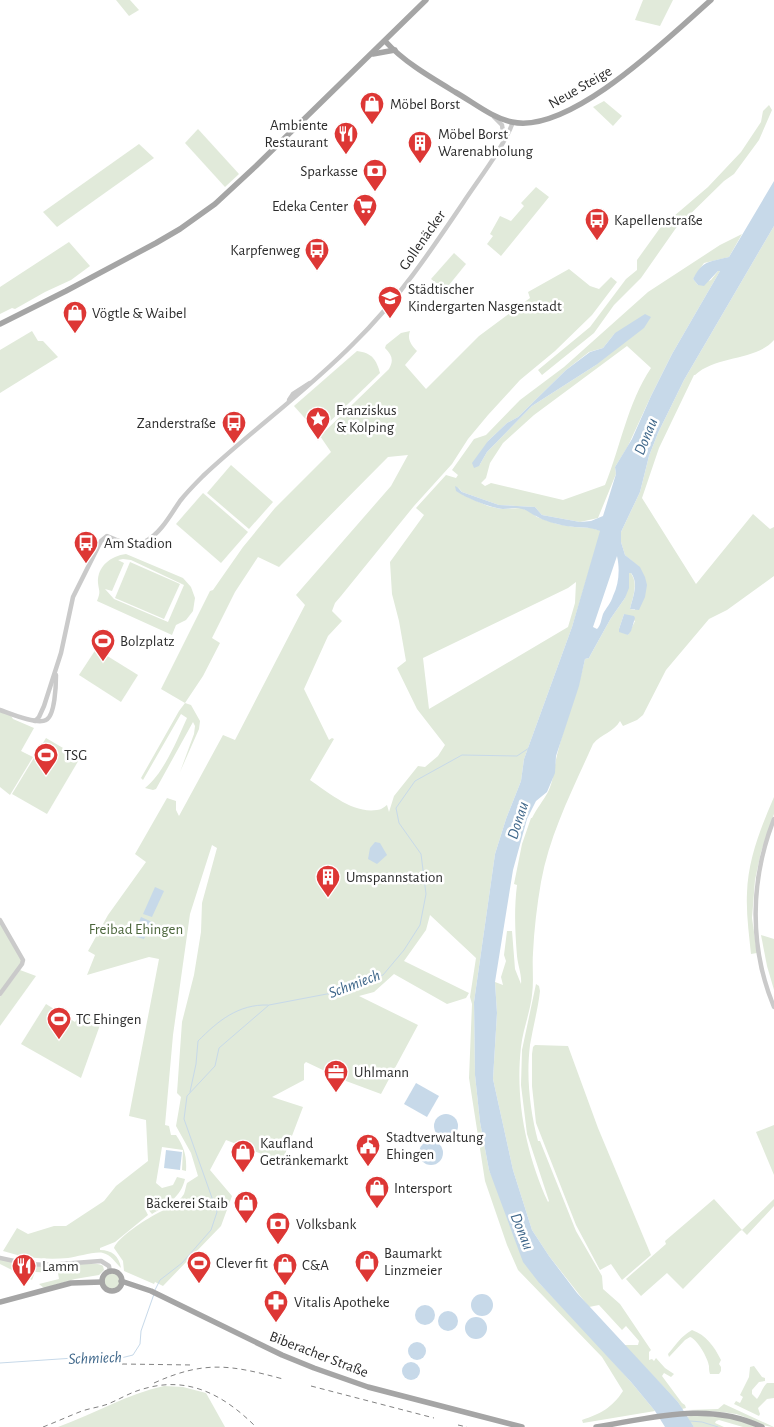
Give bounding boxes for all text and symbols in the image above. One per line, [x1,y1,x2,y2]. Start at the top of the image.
street label: Neue Steige [546,63,615,112]
shop icon: Möbel Borst [359,91,385,125]
place label: Möbel Borst [390,97,460,112]
place label: Ambiente Restaurant [265,118,328,150]
restaurant icon: Ambiente Restaurant [333,121,359,155]
place label: Möbel Borst Warenabholung [438,127,534,159]
building icon: Möbel Borst Warenabholung [407,130,433,164]
bank icon: Sparkasse [362,158,388,192]
place label: Sparkasse [300,164,358,179]
supermarket icon: Edeka Center [352,193,378,227]
place label: Edeka Center [272,199,348,214]
bus stop icon: Kapellenstraße [584,207,610,241]
street label: Gollenäcker [396,208,448,273]
place label: Kapellenstraße [614,213,703,228]
bus stop icon: Karpfenweg [304,237,330,271]
place label: Karpfenweg [230,243,301,258]
place label: Städtischer Kindergarten Nasgenstadt [408,282,562,314]
school or university icon: Städtischer Kindergarten Nasgenstadt [377,285,403,319]
shop icon: Vögtle & Waibel [62,300,88,334]
place label: Vögtle & Waibel [92,306,187,321]
place label: Franziskus & Kolping [336,403,397,435]
place icon: Franziskus & Kolping [305,406,331,440]
bus stop icon: Zanderstraße [221,410,247,444]
place label: Zanderstraße [137,416,216,431]
water label: Donau [631,416,661,457]
bus stop icon: Am Stadion [73,530,99,564]
place label: Am Stadion [104,536,172,551]
sports icon: Bolzplatz [90,628,116,662]
place label: Bolzplatz [120,634,174,649]
sports icon: TSG [33,742,59,776]
place label: TSG [64,748,87,763]
water label: Donau [504,800,532,841]
building icon: Umspannstation [315,864,341,898]
place label: Umspannstation [346,870,443,885]
park label: Freibad Ehingen [89,922,183,937]
water label: Schmiech [326,967,382,1001]
sports icon: TC Ehingen [46,1006,72,1040]
place label: TC Ehingen [76,1012,141,1027]
office icon: Uhlmann [323,1059,349,1093]
place label: Uhlmann [354,1065,409,1080]
place label: Stadtverwaltung Ehingen [386,1130,484,1162]
public building icon: Stadtverwaltung Ehingen [355,1133,381,1167]
place label: Kaufland Getränkemarkt [260,1136,349,1168]
shop icon: Kaufland Getränkemarkt [230,1139,256,1173]
shop icon: Intersport [364,1175,390,1209]
place label: Intersport [394,1181,452,1196]
shop icon: Bäckerei Staib [233,1190,259,1224]
place label: Bäckerei Staib [146,1196,228,1211]
bank icon: Volksbank [265,1211,291,1245]
water label: Donau [507,1211,537,1252]
place label: Volksbank [296,1217,356,1232]
place label: Baumarkt Linzmeier [384,1246,442,1278]
shop icon: Baumarkt Linzmeier [354,1249,380,1283]
sports icon: Clever fit [186,1250,212,1284]
shop icon: C&A [272,1252,298,1286]
restaurant icon: Lamm [11,1253,37,1287]
place label: Clever fit [216,1256,268,1271]
place label: C&A [302,1258,329,1273]
place label: Lamm [42,1259,79,1274]
pharmacy icon: Vitalis Apotheke [263,1289,289,1323]
place label: Vitalis Apotheke [294,1295,390,1310]
street label: Biberacher Straße [267,1329,370,1380]
water label: Schmiech [68,1349,122,1367]

